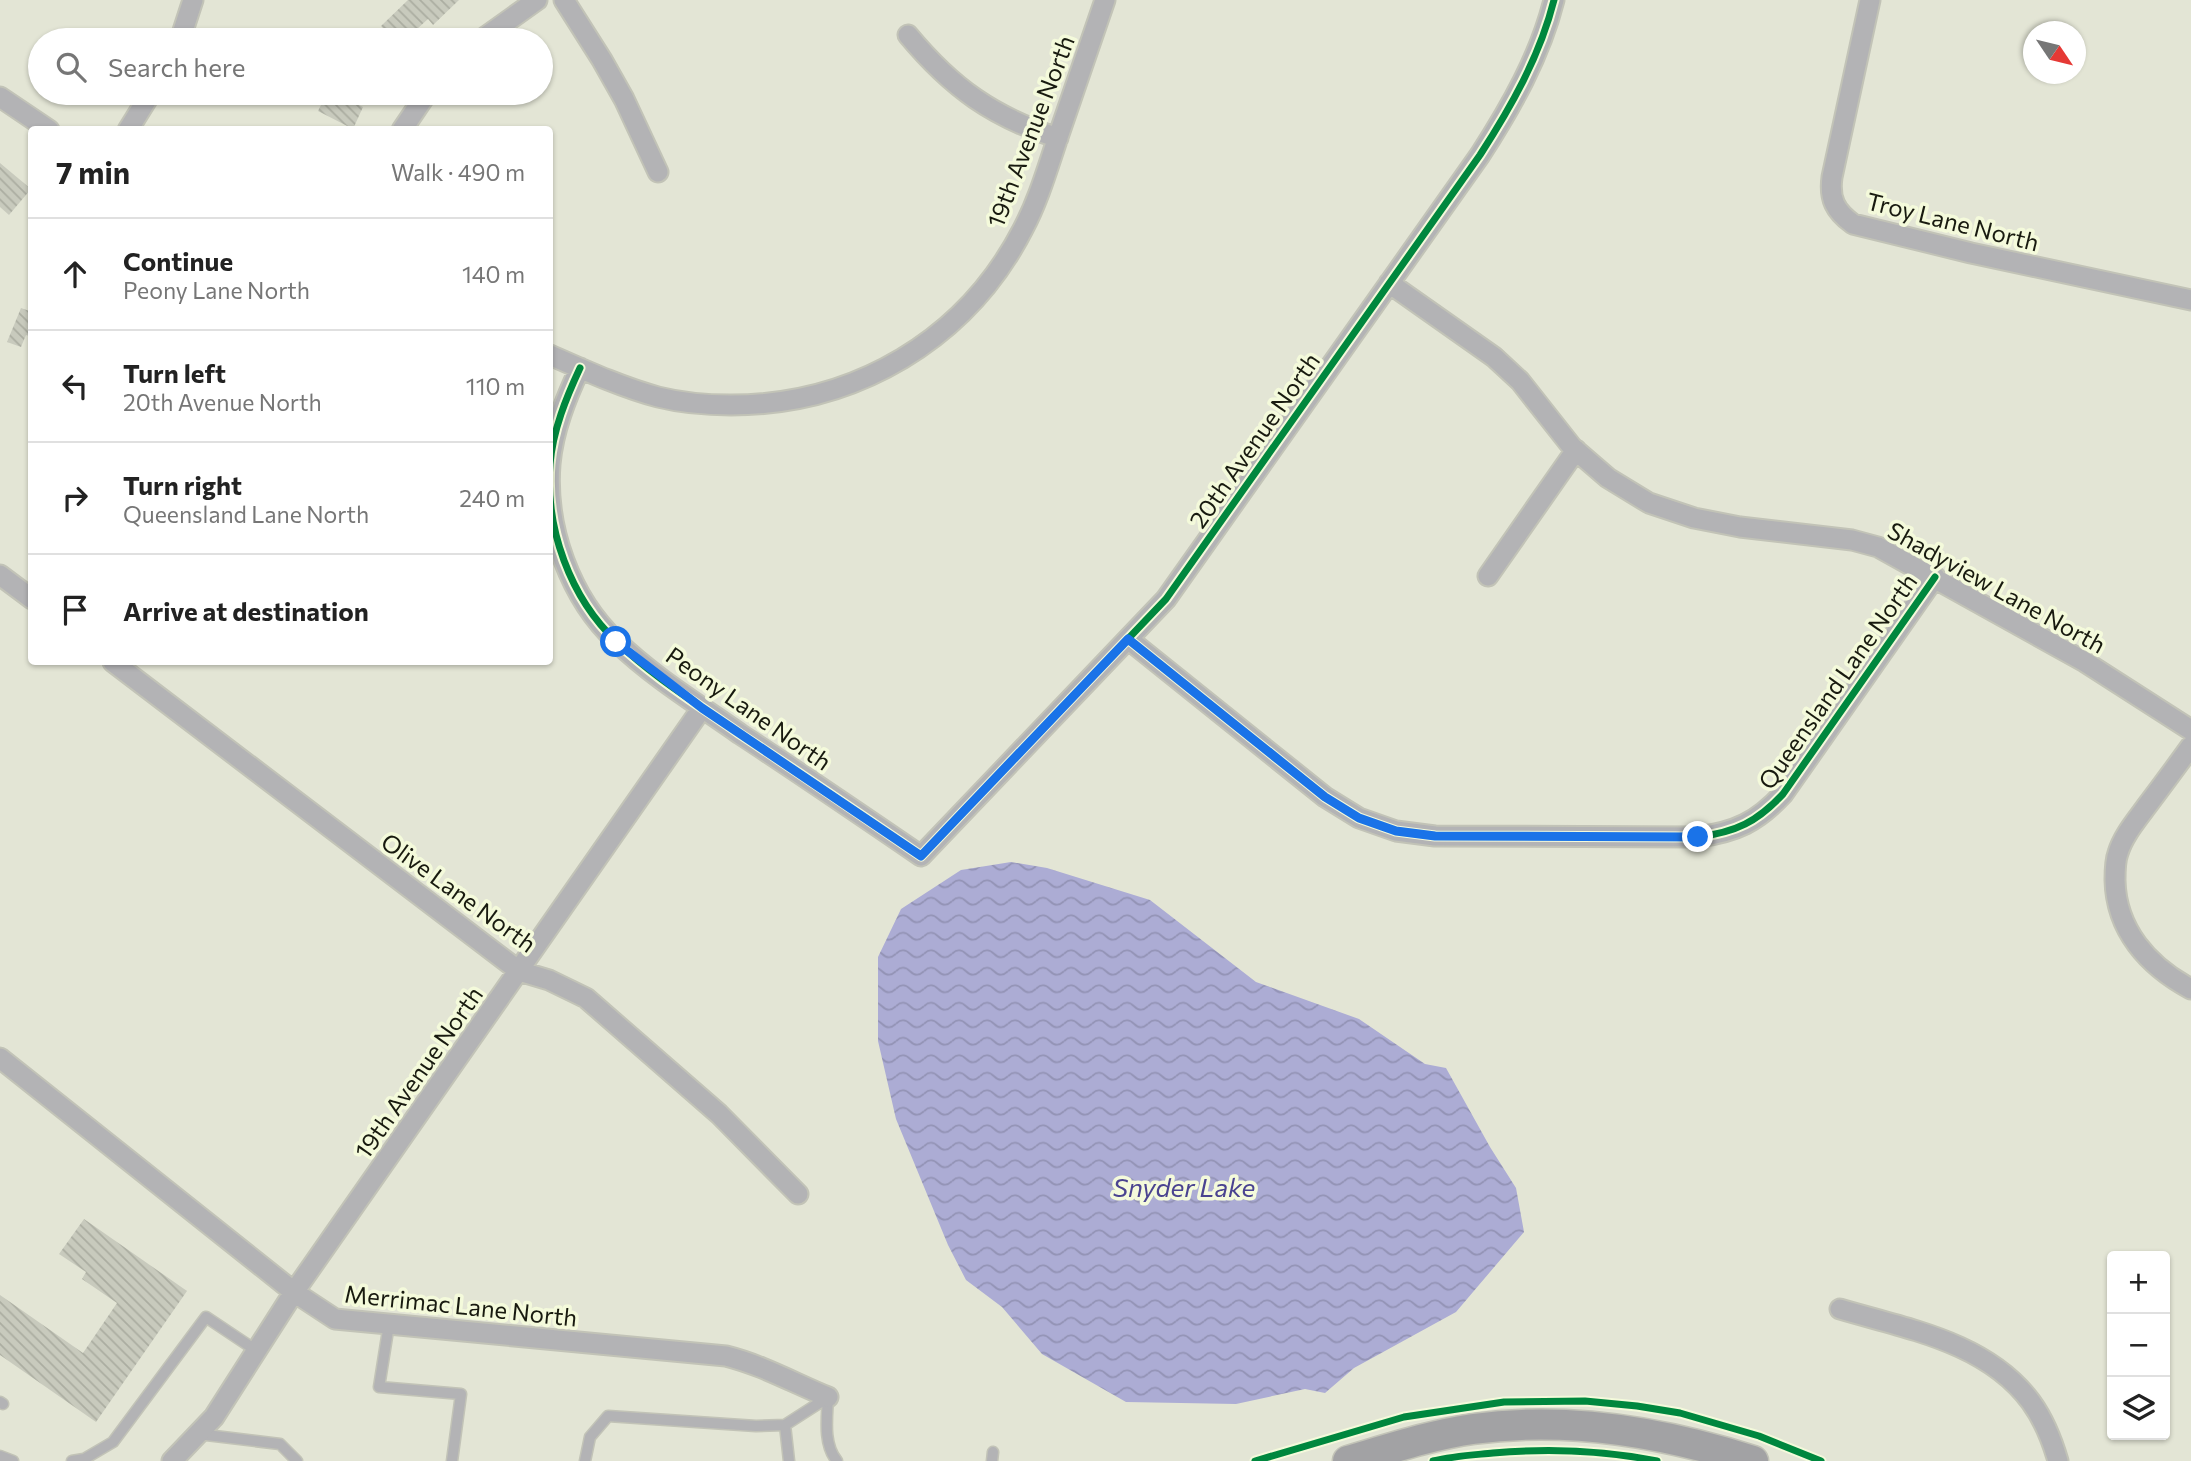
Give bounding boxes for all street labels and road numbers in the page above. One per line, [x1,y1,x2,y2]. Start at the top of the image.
street label: 19th Avenue North [980,31,1080,231]
street label: Troy Lane North [1864,186,2042,256]
street label: 20th Avenue North [1183,347,1325,533]
street label: Shadyview Lane North [1883,515,2111,659]
street label: Queensland Lane North [1751,568,1923,794]
street label: Peony Lane North [661,640,837,776]
street label: Olive Lane North [376,826,542,958]
street label: 19th Avenue North [348,980,488,1164]
street label: Merrimac Lane North [343,1278,579,1332]

